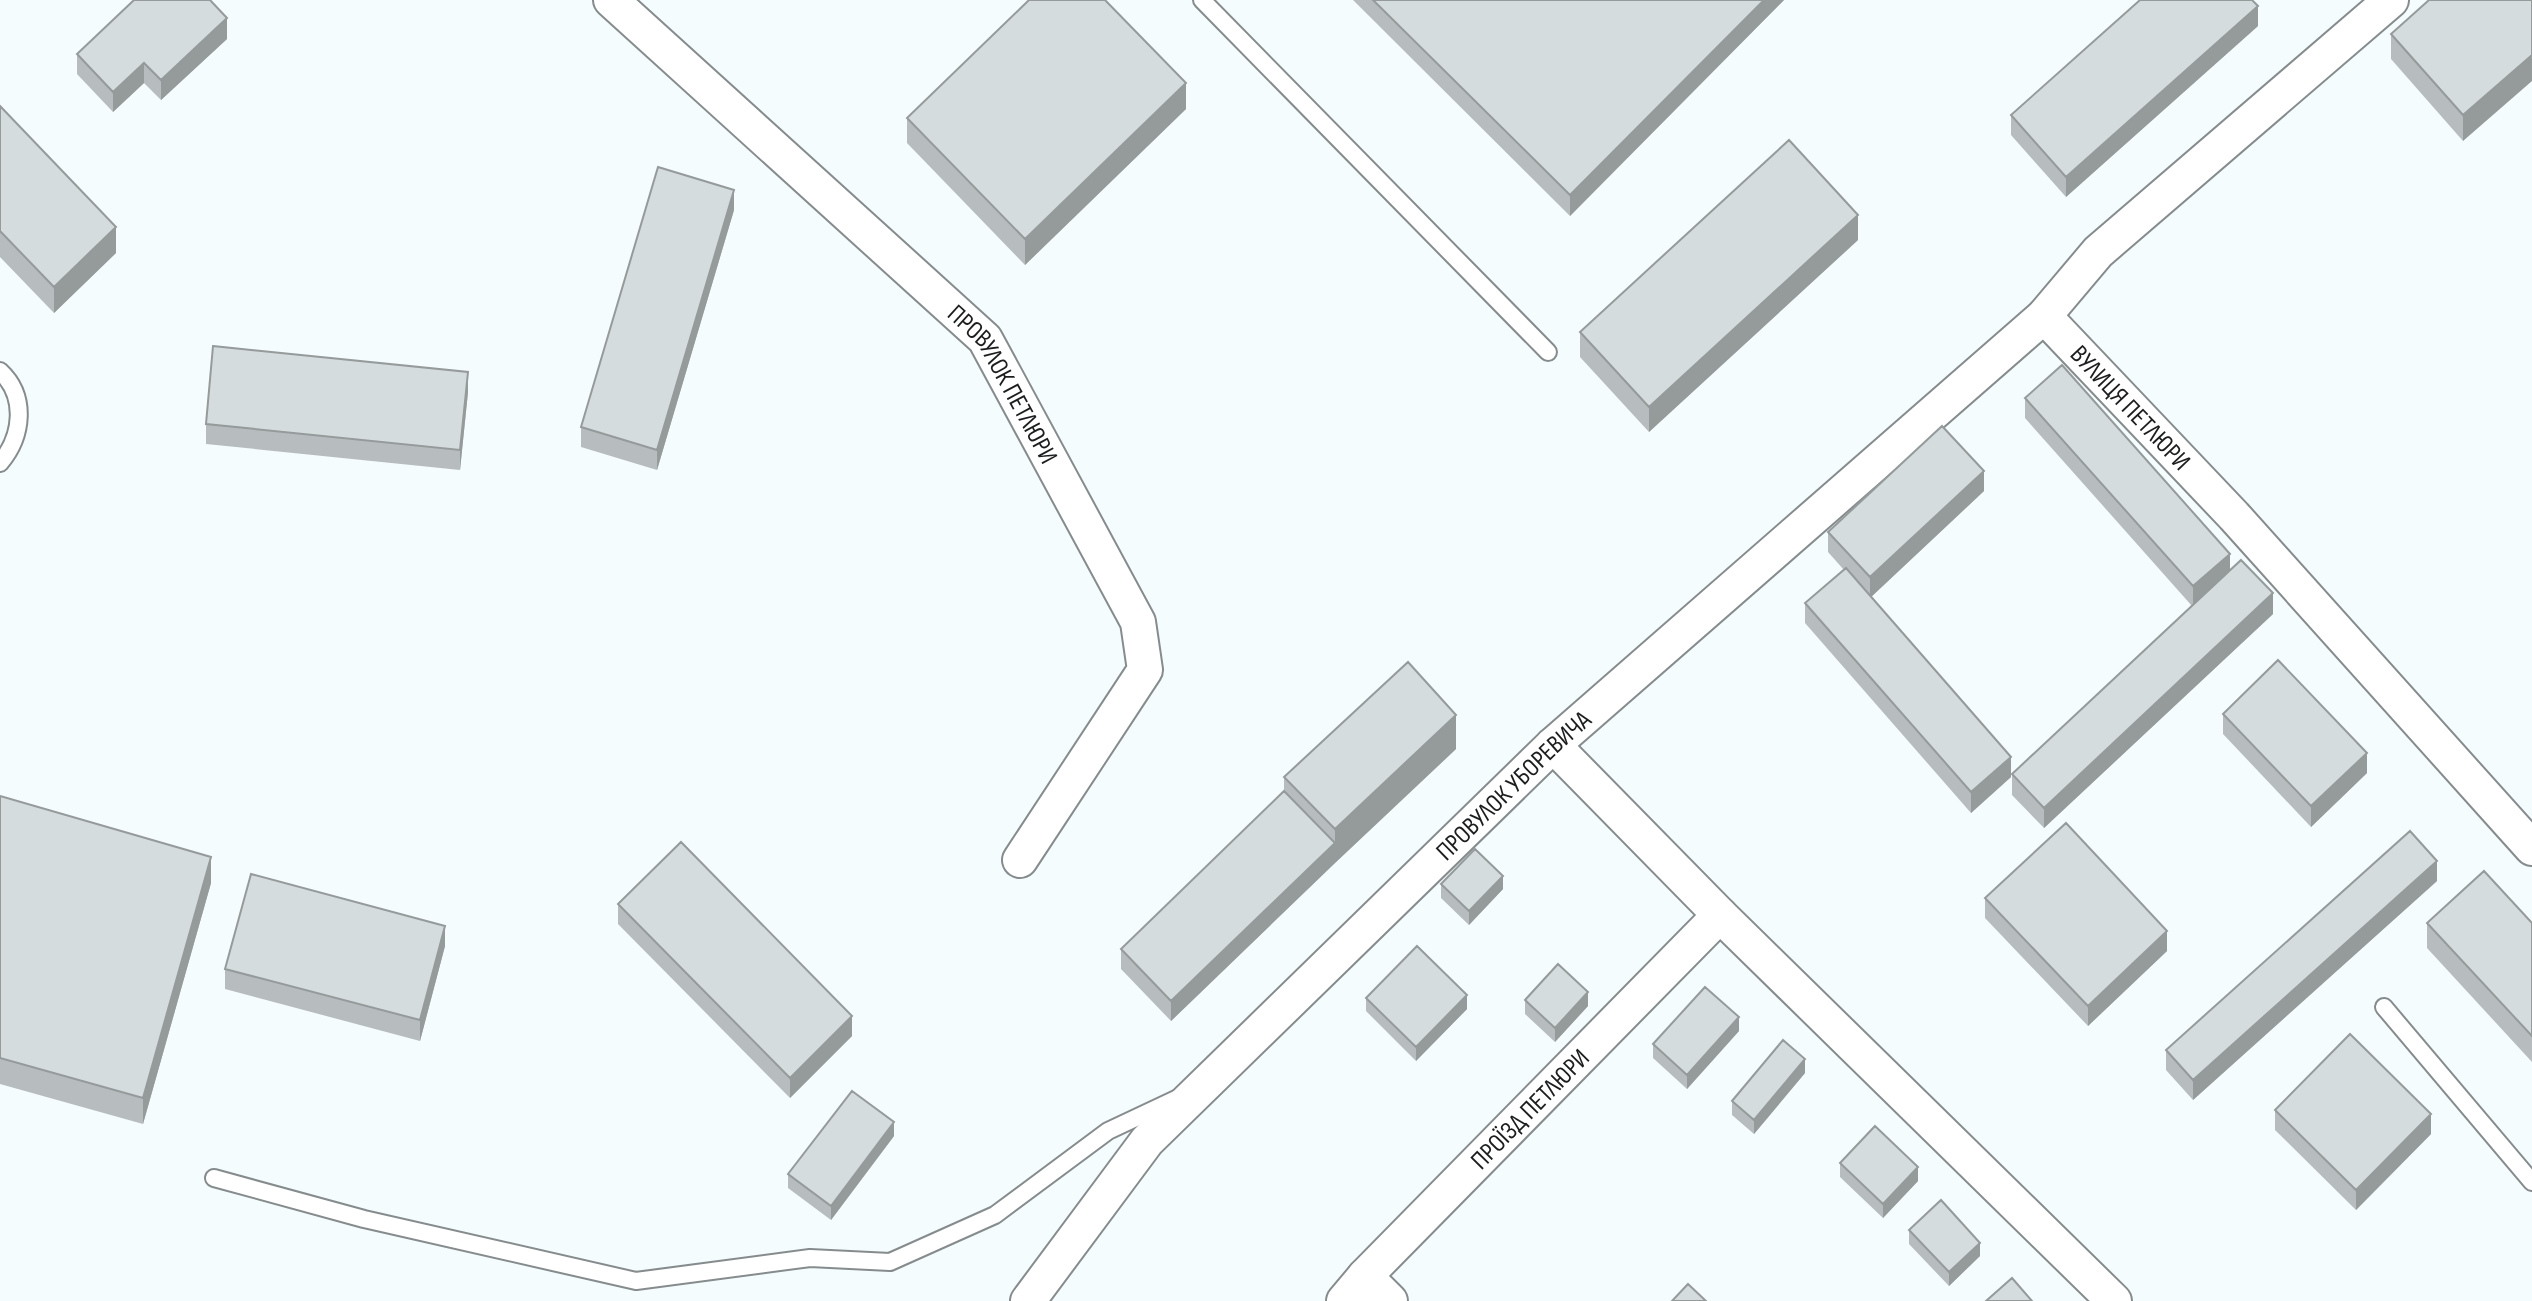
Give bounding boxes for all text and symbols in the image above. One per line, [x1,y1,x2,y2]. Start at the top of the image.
street label: ПРОВУЛОК ПЕТЛЮРИ [941,299,1063,469]
street label: ВУЛИЦЯ ПЕТЛЮРИ [2063,340,2196,477]
street label: ПРОВУЛОК УБОРЕВИЧА [1430,704,1599,868]
street label: ПРОЇЗД ПЕТЛЮРИ [1465,1043,1596,1176]

